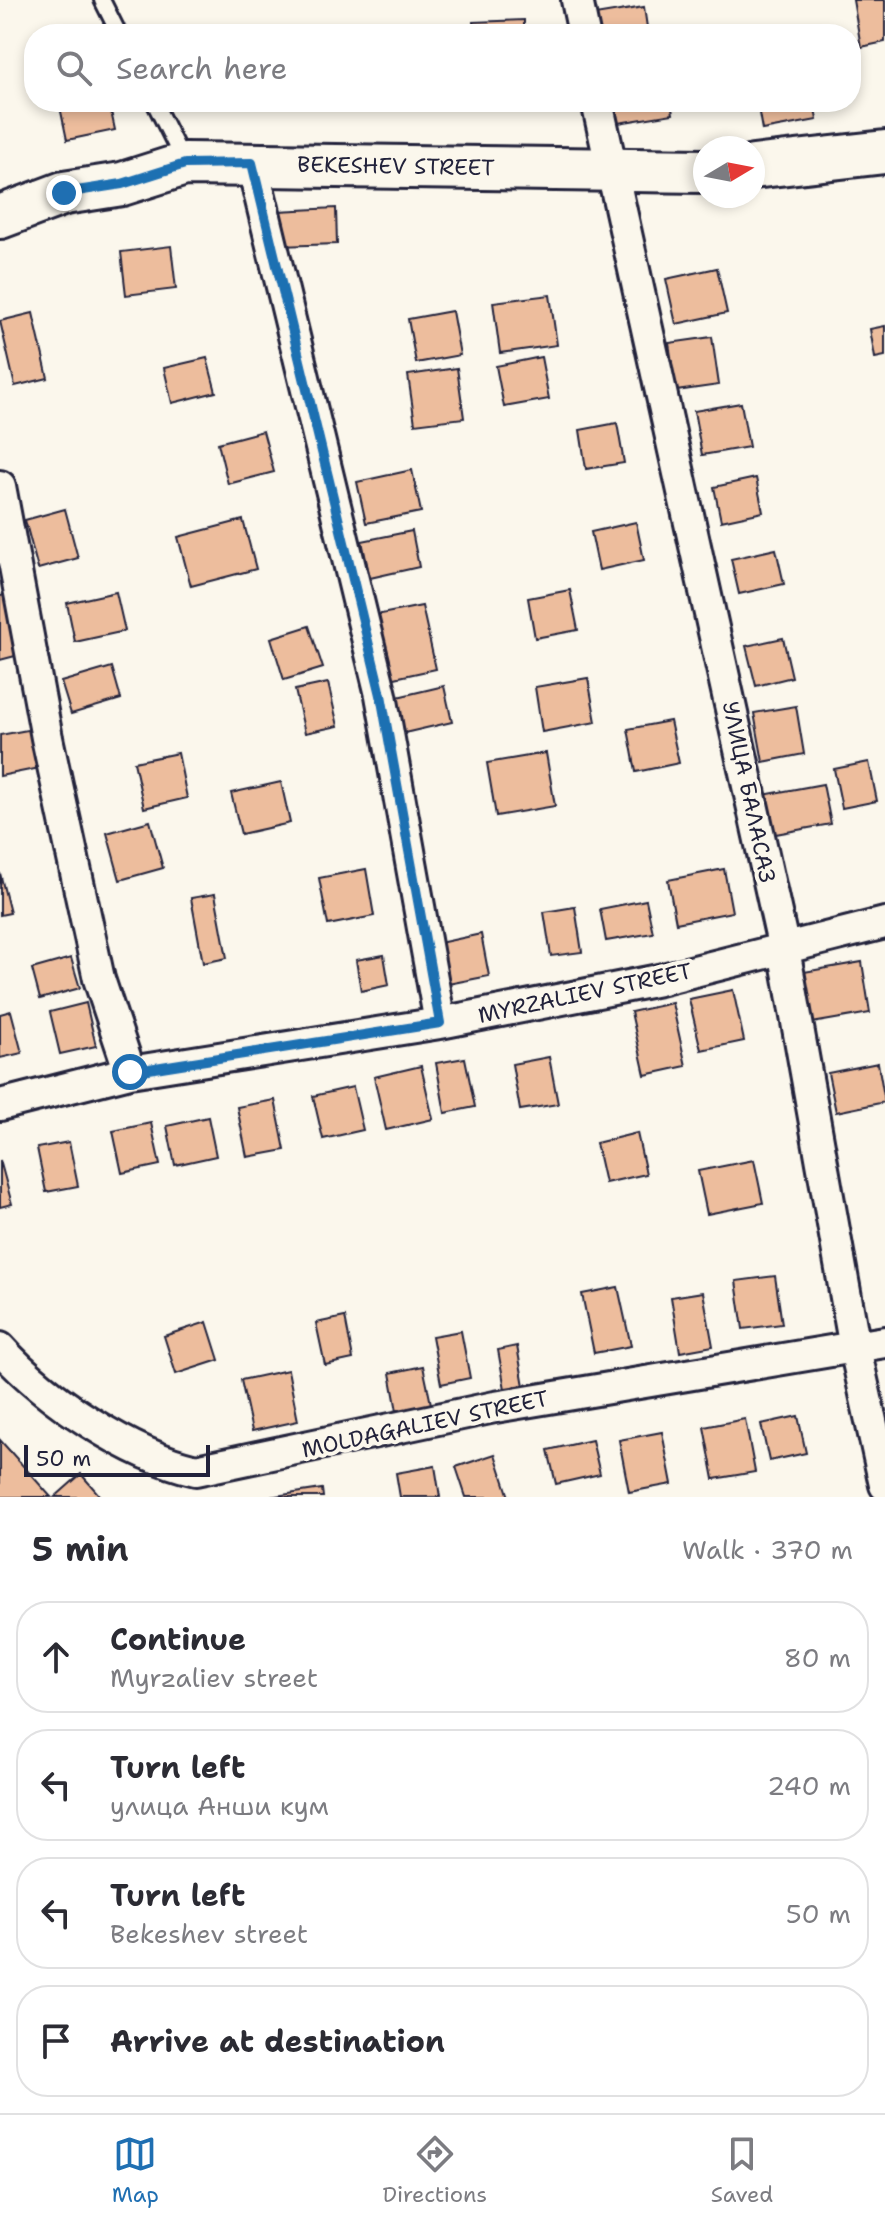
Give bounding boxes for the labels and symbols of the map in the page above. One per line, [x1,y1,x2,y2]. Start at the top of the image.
north arrow [693,136,765,208]
street label: BEKESHEV STREET [297,150,495,182]
route end [46,175,82,211]
street label: УЛИЦА БАЛАСАЗ [716,699,782,885]
street label: MYRZALIEV STREET [475,956,695,1030]
route start [112,1054,148,1090]
street label: MOLDAGALIEV STREET [299,1384,551,1464]
scale bar [24,1441,210,1477]

